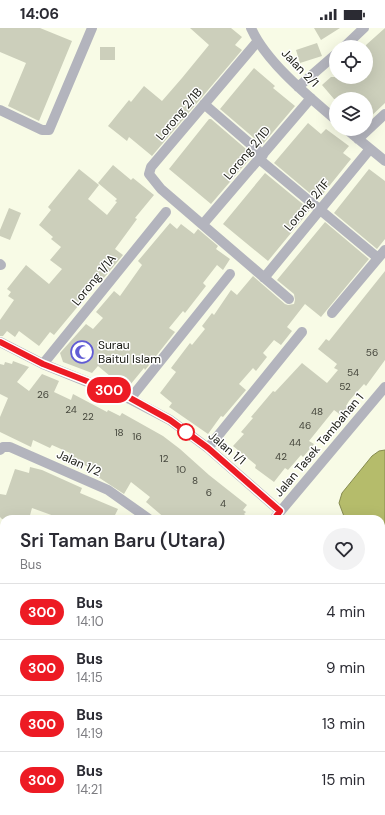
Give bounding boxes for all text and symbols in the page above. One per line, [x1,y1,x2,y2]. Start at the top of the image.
text: 14:06 [20,4,59,24]
map controls [329,40,373,136]
button: locate [329,40,373,84]
street label: Jalan 2/1 [278,45,322,91]
street label: Lorong 2/1B [152,84,206,144]
button: layers [329,92,373,136]
street label: Lorong 2/1D [220,123,274,183]
street label: Lorong 2/1F [281,175,334,234]
street label: Lorong 1/1A [68,251,120,309]
place label: Surau Baitul Islam [98,337,161,367]
mosque icon: Surau Baitul Islam [69,339,95,365]
house number: 56 [366,346,378,359]
house number: 54 [347,366,359,379]
line badge: 300 [86,377,132,403]
house number: 52 [339,380,351,393]
text: 300 [95,381,123,399]
house number: 26 [37,388,49,401]
street label: Jalan Tasek Tambahan 1 [271,390,367,500]
house number: 24 [65,403,77,416]
house number: 48 [311,405,323,418]
house number: 22 [82,410,94,423]
house number: 46 [299,419,311,432]
unlabelled marker [177,423,195,441]
house number: 18 [114,426,124,439]
street label: Jalan 1/1 [205,428,249,468]
house number: 16 [132,430,142,443]
house number: 44 [289,436,301,449]
street label: Jalan 1/2 [54,446,104,480]
house number: 42 [275,450,287,463]
house number: 12 [160,452,169,465]
house number: 10 [176,463,186,476]
house number: 8 [192,474,198,487]
house number: 6 [206,486,212,499]
house number: 4 [220,497,226,510]
text: Sri Taman Baru (Utara) [20,528,225,553]
button: heart [323,528,365,570]
text: Bus [20,556,42,573]
text: Bus [76,593,103,613]
text: 4 min [326,602,365,622]
text: 300 [28,603,56,621]
text: 14:10 [76,613,104,630]
text: Bus [76,649,103,669]
text: 9 min [326,658,365,678]
text: 300 [28,659,56,677]
text: 14:15 [76,669,103,686]
text: Bus [76,705,103,725]
text: 13 min [322,714,365,734]
text: 300 [28,715,56,733]
text: 14:19 [76,725,103,742]
text: Bus [76,761,103,781]
text: 15 min [322,770,365,790]
text: 300 [28,771,56,789]
text: 14:21 [76,781,102,798]

